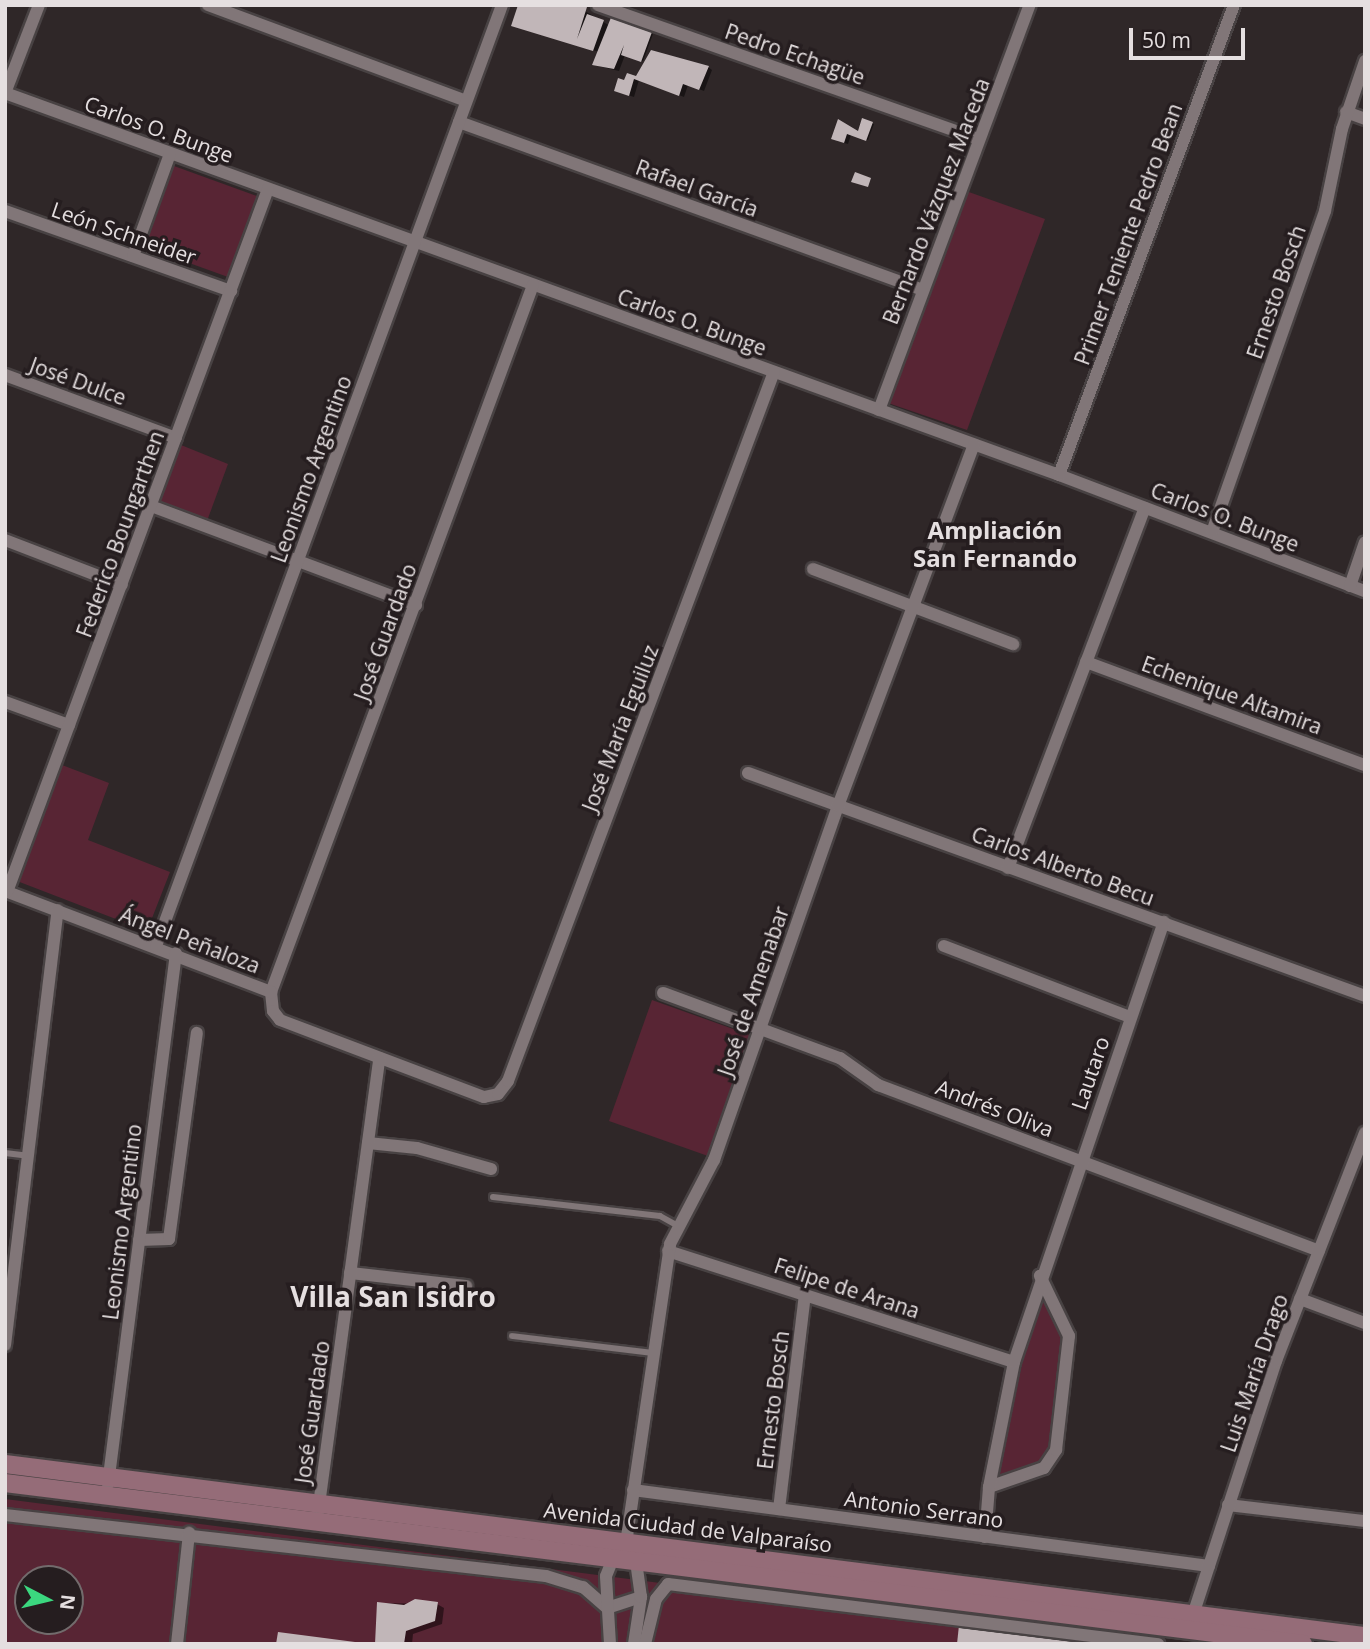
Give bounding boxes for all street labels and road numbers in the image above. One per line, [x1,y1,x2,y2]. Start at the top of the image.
street label: Pedro Echagüe [722,18,868,90]
street label: Bernardo Vázquez Maceda [877,74,995,328]
street label: Carlos O. Bunge [81,90,237,168]
street label: Primer Teniente Pedro Bean [1069,100,1187,368]
street label: Rafael García [632,154,762,222]
street label: León Schneider [48,196,200,270]
street label: Ernesto Bosch [1241,222,1311,362]
street label: Carlos O. Bunge [614,283,770,361]
street label: José Dulce [26,352,130,410]
street label: Leonismo Argentino [265,372,357,566]
street label: Federico Boungarthen [71,427,169,641]
street label: Carlos O. Bunge [1147,477,1303,557]
street label: José Guardado [349,560,421,704]
street label: José María Eguiluz [577,641,663,815]
street label: Echenique Altamira [1138,651,1326,739]
street label: Carlos Alberto Becu [968,821,1158,911]
street label: Ángel Peñaloza [116,902,264,978]
street label: José de Amenabar [712,903,794,1079]
street label: Lautaro [1066,1033,1114,1113]
street label: Andrés Oliva [933,1074,1057,1142]
street label: Leonismo Argentino [97,1123,147,1321]
street label: Felipe de Arana [771,1253,923,1323]
street label: Luis María Drago [1215,1291,1293,1455]
street label: Ernesto Bosch [752,1329,794,1471]
street label: José Guardado [290,1339,334,1485]
street label: Antonio Serrano [843,1485,1005,1533]
street label: Avenida Ciudad de Valparaíso [542,1497,834,1557]

